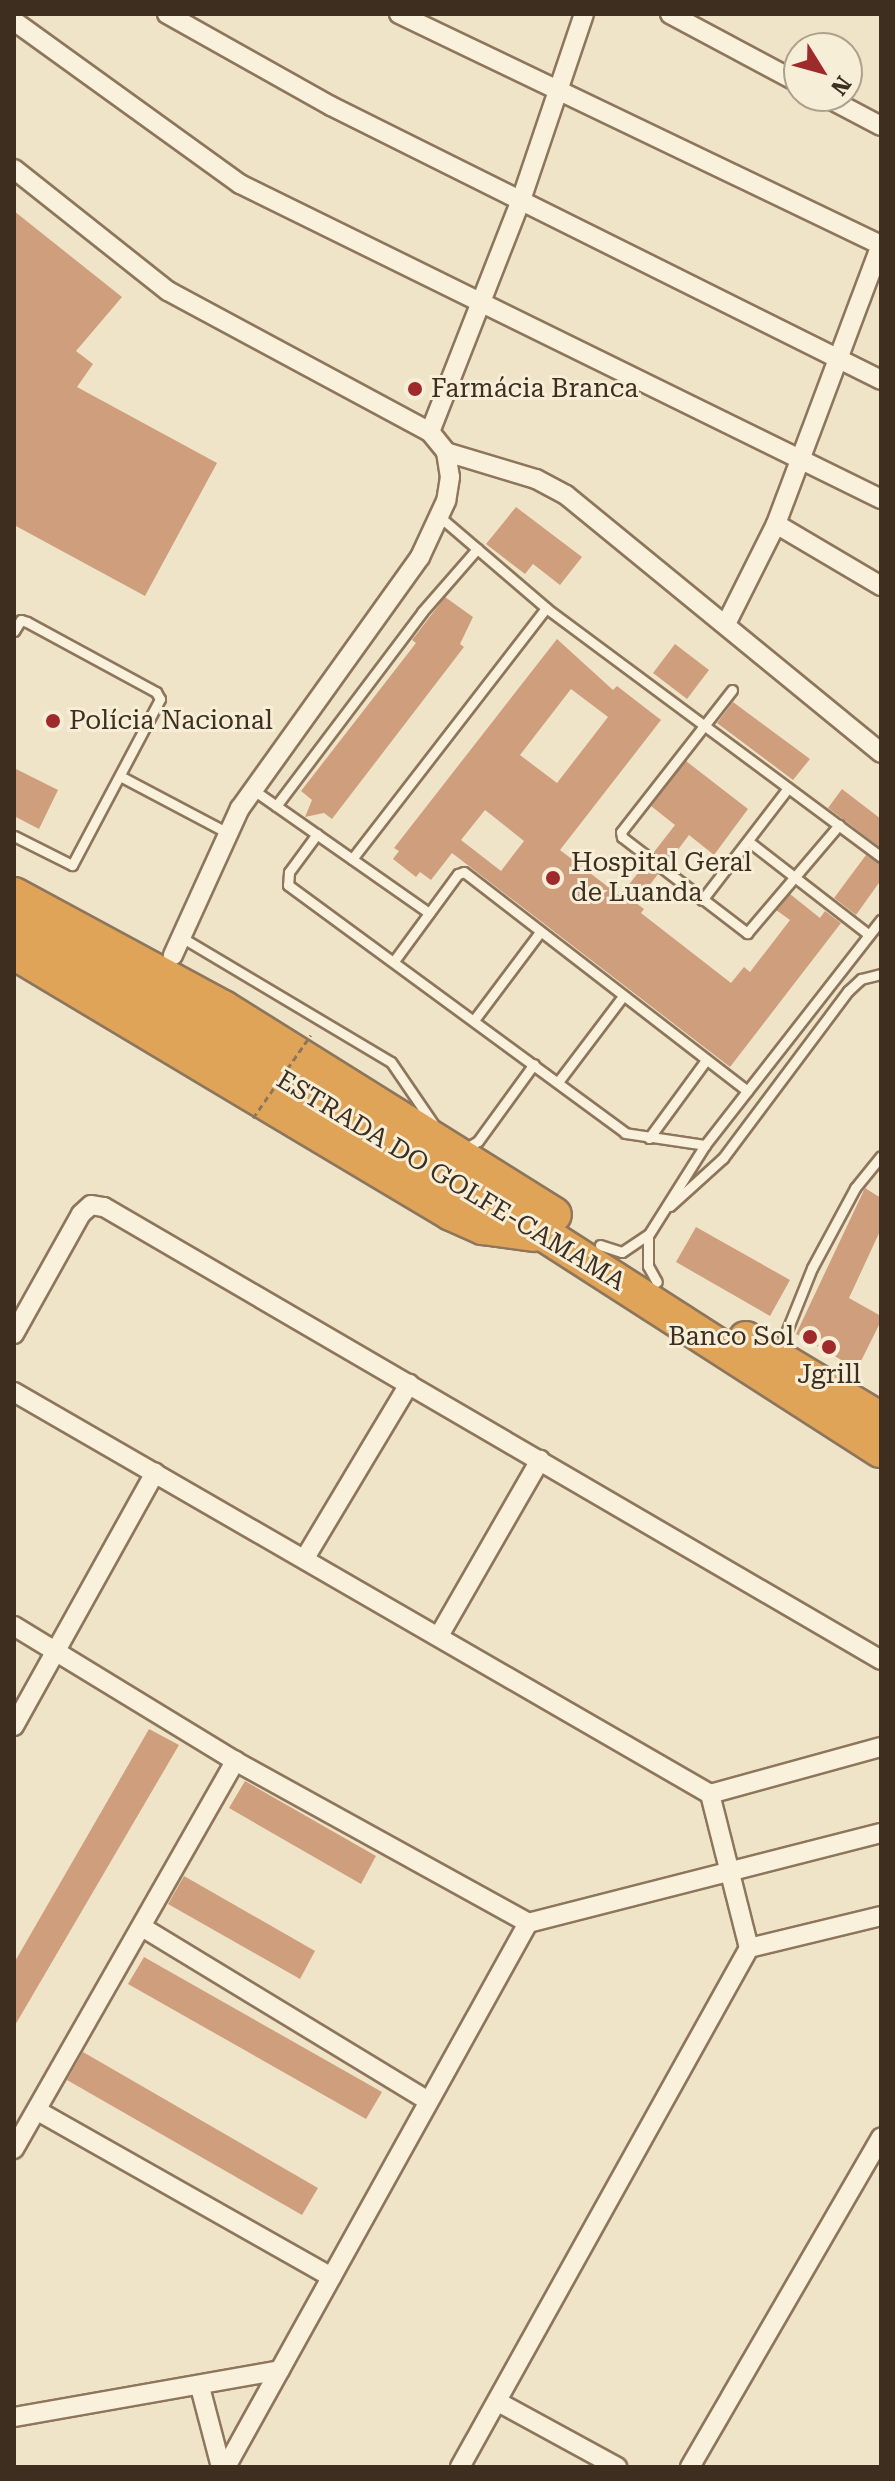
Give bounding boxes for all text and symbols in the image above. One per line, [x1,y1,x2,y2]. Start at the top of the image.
north arrow [783,32,863,112]
text: N [826,71,856,100]
place label: Farmácia Branca [431,373,638,405]
marker: Farmácia Branca [406,380,424,398]
place label: Polícia Nacional [69,705,273,737]
marker: Polícia Nacional [44,712,62,730]
place label: Hospital Geral de Luanda [571,847,752,908]
marker: Hospital Geral de Luanda [542,867,564,889]
street label: ESTRADA DO GOLFE-CAMAMA [271,1064,631,1298]
place label: Banco Sol [668,1321,794,1353]
marker: Banco Sol [801,1328,819,1346]
marker: Jgrill [820,1338,838,1356]
place label: Jgrill [797,1359,861,1391]

